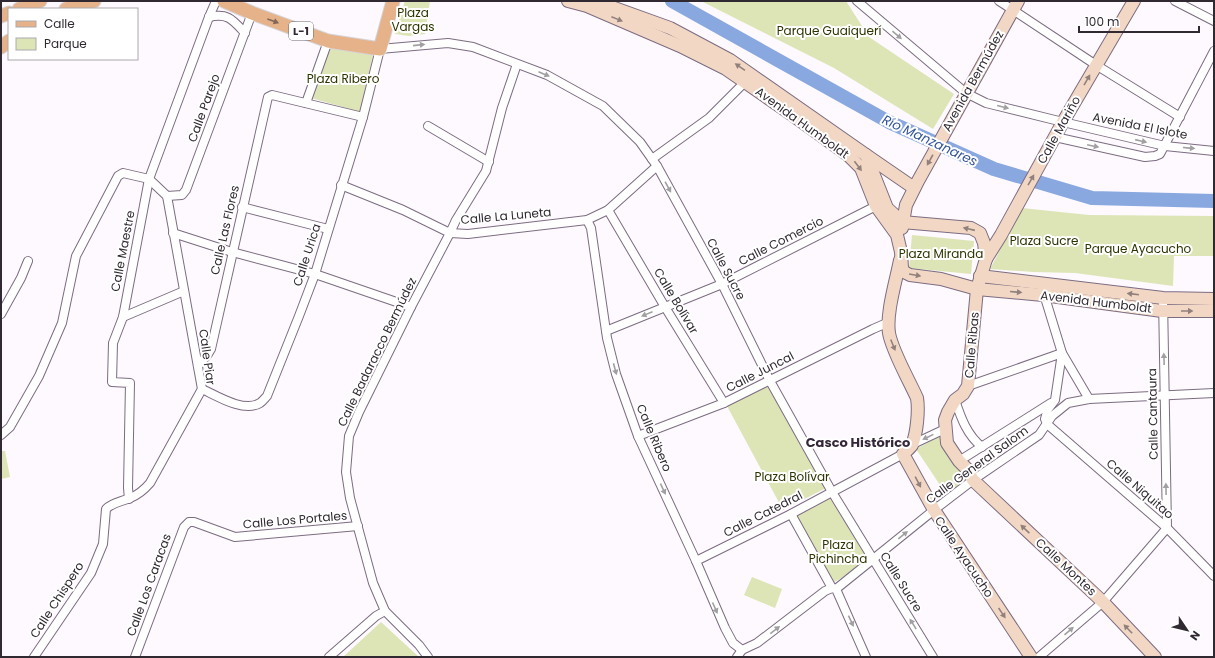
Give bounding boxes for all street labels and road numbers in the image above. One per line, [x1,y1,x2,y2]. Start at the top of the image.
road number: L-1 [289,22,313,40]
street label: Avenida Bermúdez [938,27,1007,134]
street label: Calle Parejo [183,71,224,144]
street label: Avenida Humboldt [752,83,853,162]
street label: Calle Mariño [1033,92,1084,167]
street label: Avenida El Islote [1091,108,1189,143]
street label: Calle Las Flores [206,183,243,276]
street label: Calle La Luneta [460,203,552,228]
street label: Calle Maestre [106,209,139,293]
street label: Calle Comercio [735,212,826,269]
street label: Calle Urica [288,221,325,288]
street label: Calle Sucre [703,235,750,303]
street label: Calle Bolívar [650,265,703,337]
street label: Calle Badaracco Bermúdez [333,274,420,429]
street label: Avenida Humboldt [1039,286,1153,317]
street label: Calle Ribas [960,311,983,379]
street label: Calle Piar [195,328,220,387]
street label: Calle Juncal [723,347,797,396]
street label: Calle Cantaura [1143,368,1162,460]
street label: Calle Ribero [633,401,676,474]
street label: Calle General Salom [922,422,1031,508]
street label: Calle Niquitao [1103,455,1178,523]
street label: Calle Catedral [720,486,805,541]
street label: Calle Los Portales [242,506,348,533]
street label: Calle Ayacucho [931,513,998,601]
street label: Calle Los Caracas [122,531,175,638]
street label: Calle Montes [1032,534,1101,599]
street label: Calle Sucre [876,548,927,615]
street label: Calle Chispero [26,558,88,641]

